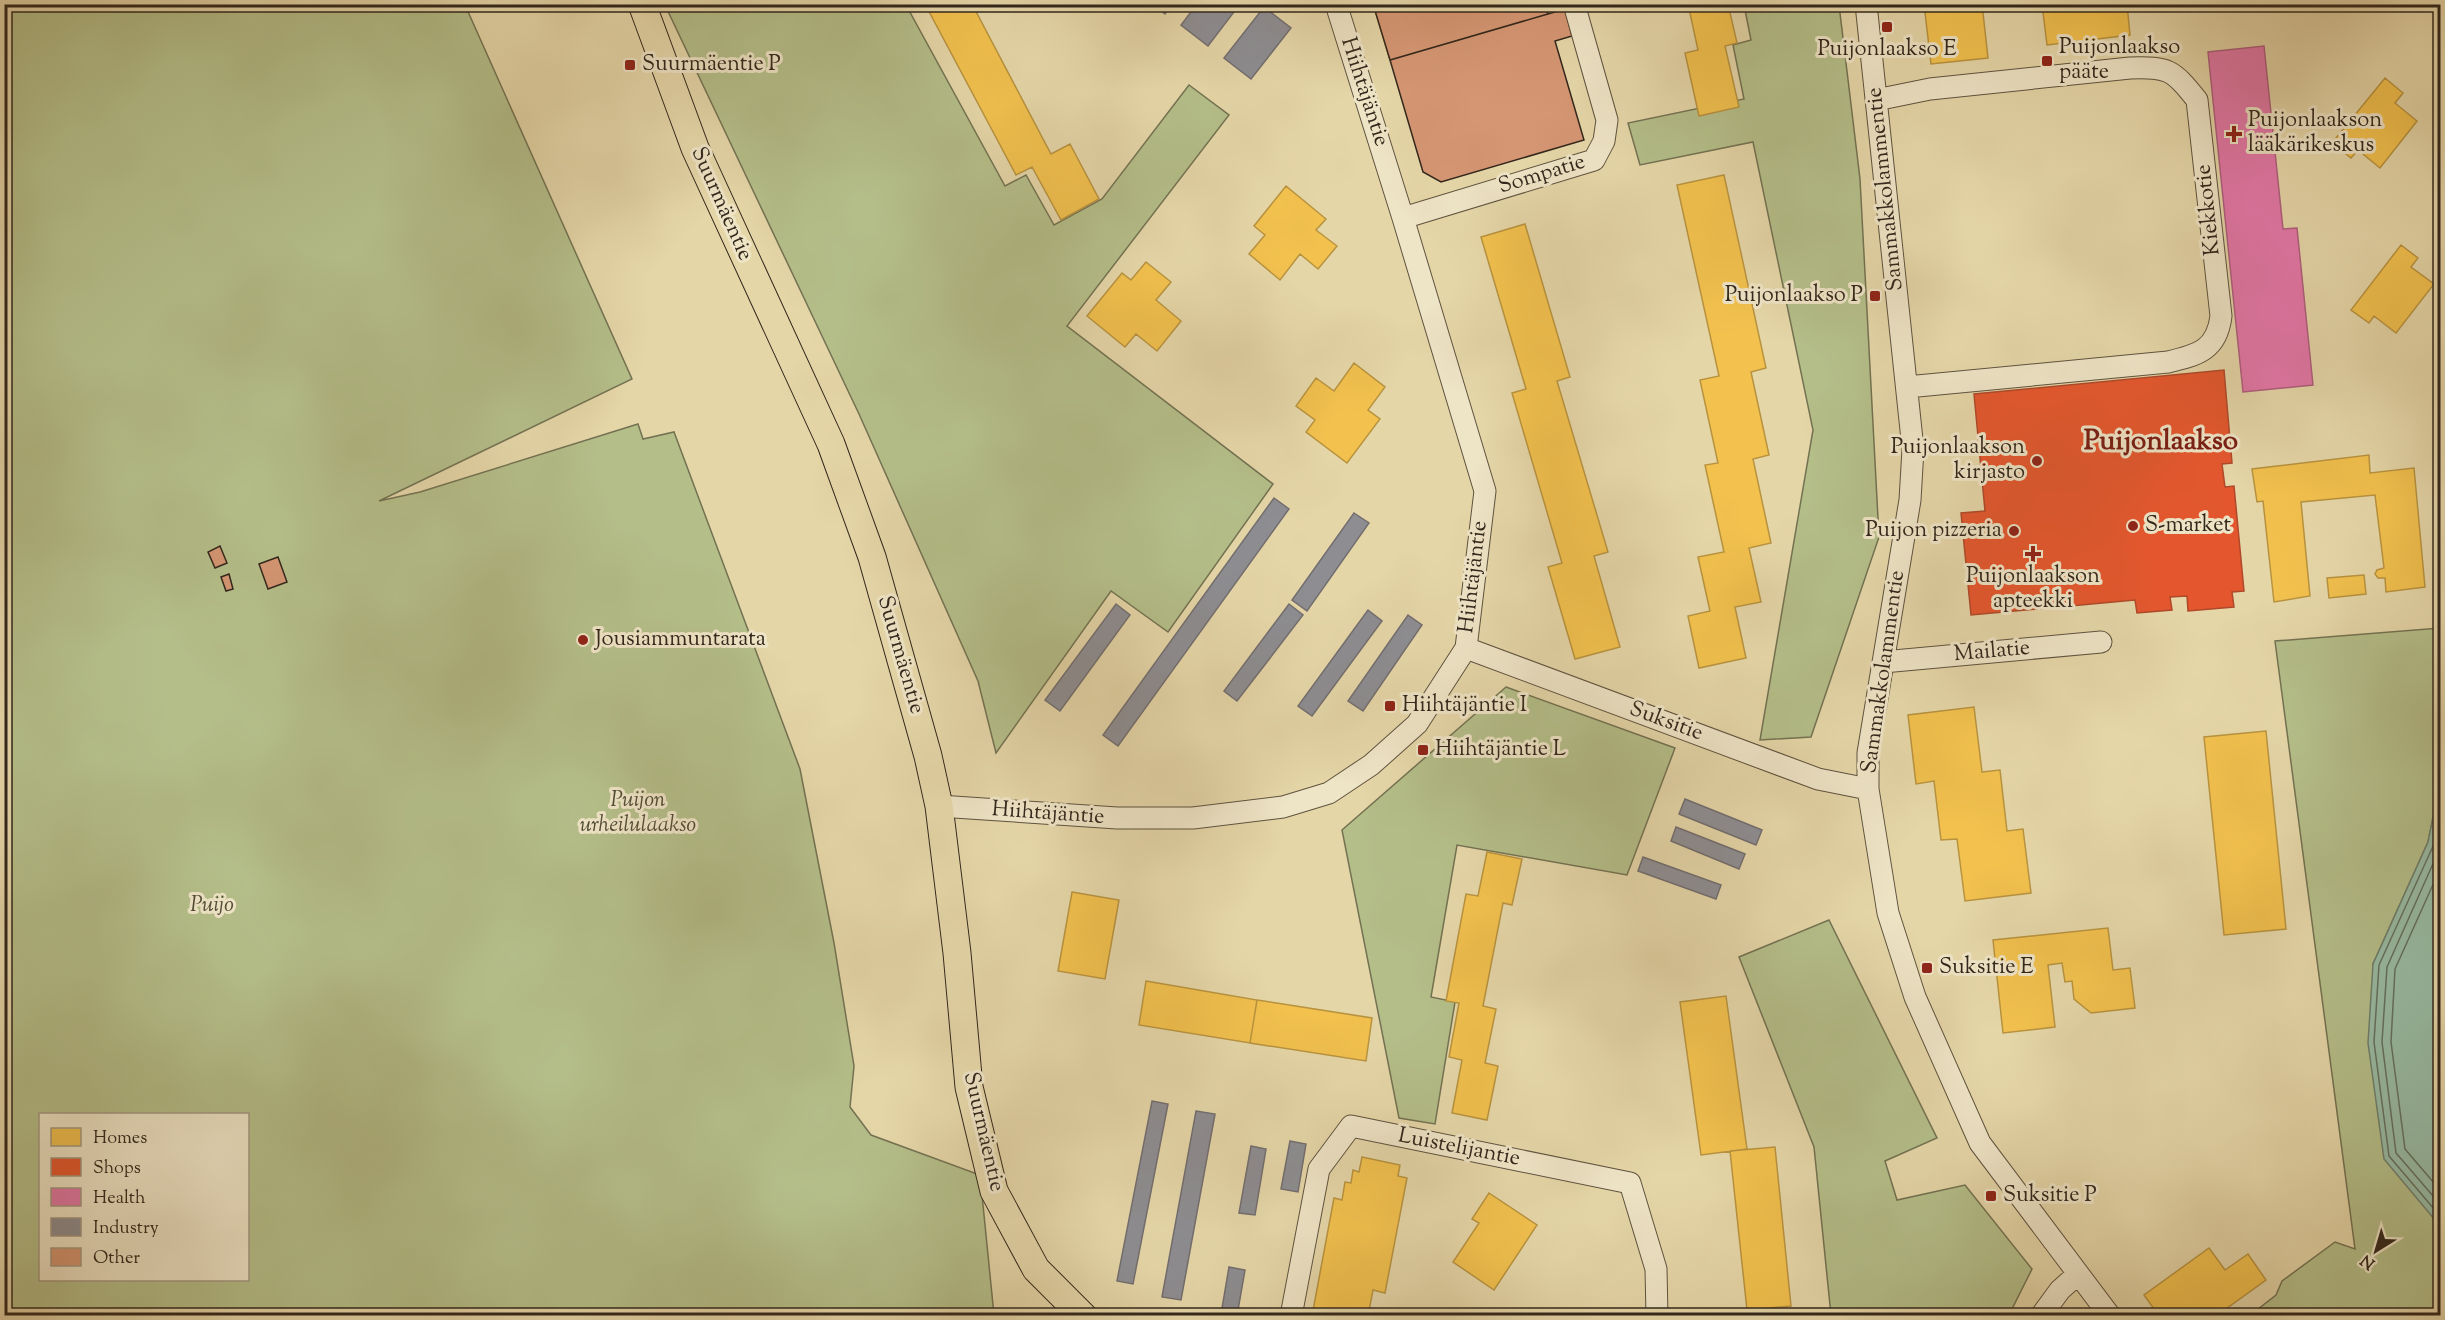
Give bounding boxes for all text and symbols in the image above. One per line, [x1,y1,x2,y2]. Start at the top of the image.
marker: Puijonlaakso E [1880,20,1894,34]
place label: Puijonlaakso pääte [2059,32,2180,89]
street label: Hiihtäjäntie [1331,33,1397,151]
place label: Puijonlaakso E [1817,34,1957,66]
place label: Suurmäentie P [642,49,781,81]
marker: Puijonlaakso pääte [2040,54,2054,68]
marker: Suurmäentie P [623,58,637,72]
street label: Sammakkolammentie [1859,86,1913,292]
place label: Puijonlaakson lääkärikeskus [2248,105,2382,162]
marker: Puijonlaakson lääkärikeskus [2225,125,2243,143]
street label: Suurmäentie [682,142,760,266]
street label: Sompatie [1495,147,1589,203]
street label: Kiekkotie [2188,163,2230,257]
place label: Puijonlaakso P [1725,280,1863,312]
marker: Puijonlaakso P [1868,289,1882,303]
district label: Puijonlaakso [2084,422,2238,462]
place label: Puijonlaakson kirjasto [1891,432,2025,489]
marker: Puijonlaakson kirjasto [2030,454,2044,468]
place label: S-market [2145,510,2231,542]
place label: Puijon pizzeria [1865,515,2002,547]
street label: Hiihtäjäntie [1451,519,1497,635]
marker: S-market [2126,519,2140,533]
marker: Puijon pizzeria [2007,524,2021,538]
marker: Puijonlaakson apteekki [2026,547,2040,561]
place label: Puijonlaakson apteekki [1966,561,2100,618]
street label: Sammakkolammentie [1854,568,1914,776]
street label: Suurmäentie [868,592,932,718]
place label: Jousiammuntarata [594,624,766,656]
marker: Jousiammuntarata [576,633,590,647]
street label: Mailatie [1952,633,2032,671]
place label: Hiihtäjäntie I [1402,690,1527,722]
street label: Suksitie [1625,694,1707,750]
marker: Hiihtäjäntie I [1383,699,1397,713]
place label: Hiihtäjäntie L [1435,734,1566,766]
marker: Hiihtäjäntie L [1416,743,1430,757]
park label: Puijon urheilulaakso [580,785,696,842]
street label: Hiihtäjäntie [991,794,1105,834]
park label: Puijo [190,890,234,922]
place label: Suksitie E [1939,952,2033,984]
marker: Suksitie E [1920,961,1934,975]
street label: Suurmäentie [954,1069,1012,1195]
legend [39,1113,249,1281]
street label: Luistelijantie [1395,1120,1523,1176]
text: Homes [93,1126,147,1152]
text: Shops [93,1156,141,1182]
place label: Suksitie P [2003,1180,2097,1212]
text: Health [93,1186,146,1212]
marker: Suksitie P [1984,1189,1998,1203]
text: Industry [93,1216,159,1242]
north arrow [2346,1221,2406,1281]
text: Other [93,1246,140,1272]
text: N [2356,1248,2381,1274]

